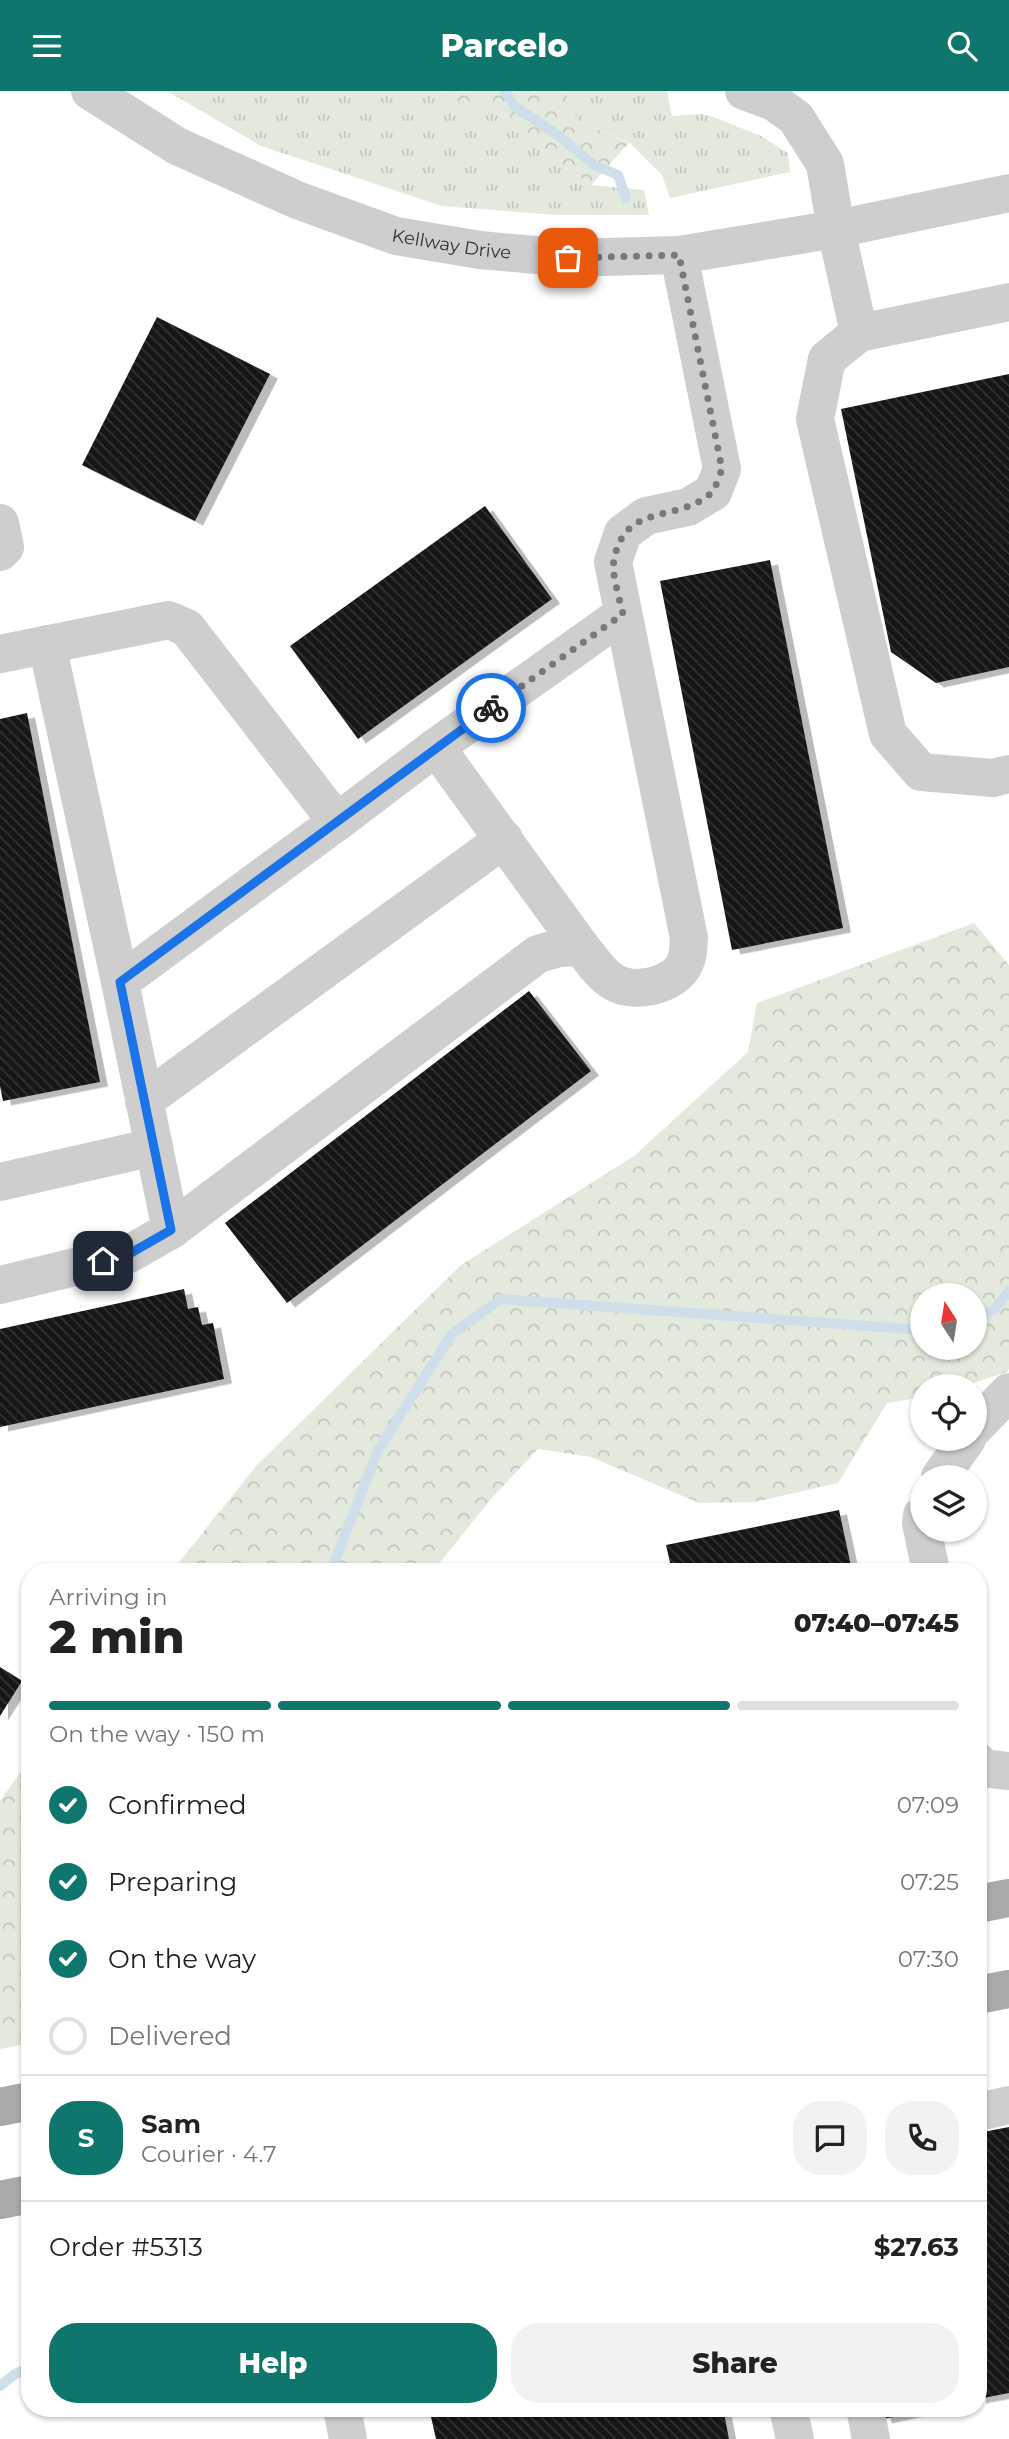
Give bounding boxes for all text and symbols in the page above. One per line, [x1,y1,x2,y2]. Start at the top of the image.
text: Parcelo [440,26,569,65]
icon: menu [28,27,66,65]
icon: search [943,27,981,65]
street label: Kellway Drive [390,224,512,264]
pin [538,228,598,288]
icon: bag [549,239,587,277]
courier [456,673,526,743]
icon: bike [472,689,510,727]
pin [73,1231,133,1291]
icon: home [84,1242,122,1280]
north arrow [910,1283,987,1360]
map controls [910,1283,987,1542]
button: locate [910,1374,987,1451]
button: layers [910,1465,987,1542]
text: Arriving in [49,1583,168,1611]
text: 07:40–07:45 [794,1607,959,1639]
text: 2 min [49,1608,184,1665]
text: On the way · 150 m [49,1720,265,1748]
icon: check [49,1786,87,1824]
text: Confirmed [108,1789,247,1821]
text: 07:09 [897,1791,959,1819]
icon: check [49,1863,87,1901]
text: Preparing [108,1866,237,1898]
text: 07:25 [900,1868,959,1896]
icon: check [49,1940,87,1978]
text: On the way [108,1943,256,1975]
text: 07:30 [898,1945,959,1973]
text: Delivered [108,2020,232,2052]
button: chat [793,2101,867,2175]
button: phone [885,2101,959,2175]
text: Sam [141,2108,201,2140]
text: S [78,2122,94,2154]
text: Courier · 4.7 [141,2140,277,2168]
text: Order #5313 [49,2231,203,2263]
text: $27.63 [874,2231,959,2263]
button: Help [49,2323,497,2403]
button: Share [511,2323,959,2403]

